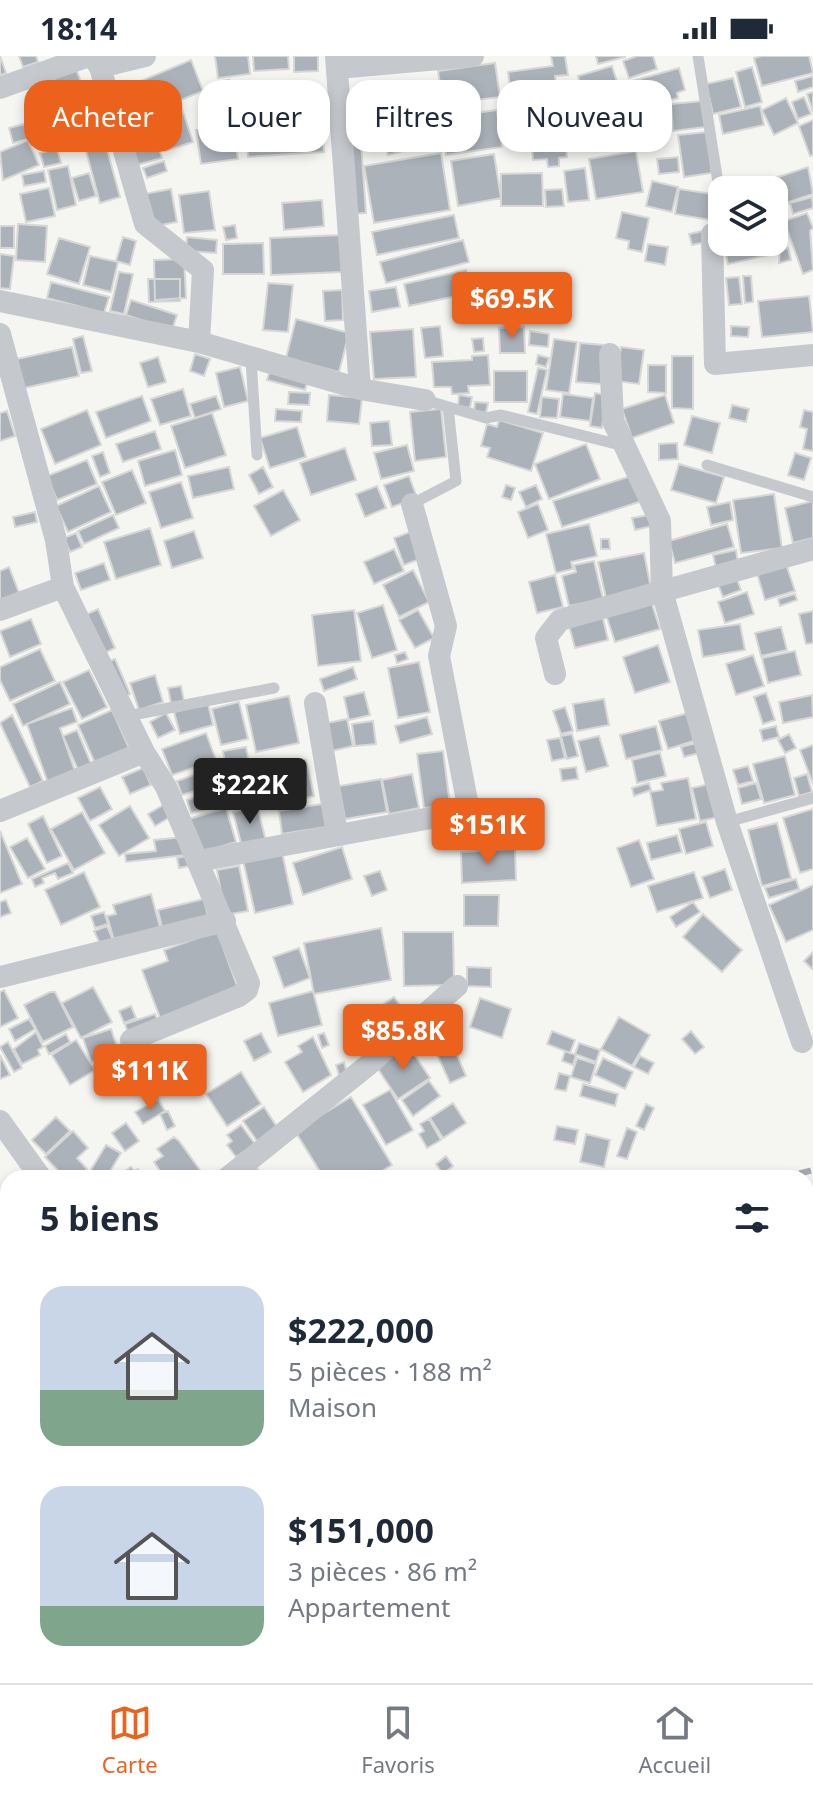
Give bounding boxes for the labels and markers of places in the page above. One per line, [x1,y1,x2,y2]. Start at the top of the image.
pin: $69.5K [447,272,577,340]
pin: $222K [194,758,306,826]
pin: $151K [432,798,544,866]
pin: $85.8K [338,1004,468,1072]
pin: $111K [94,1044,206,1112]

